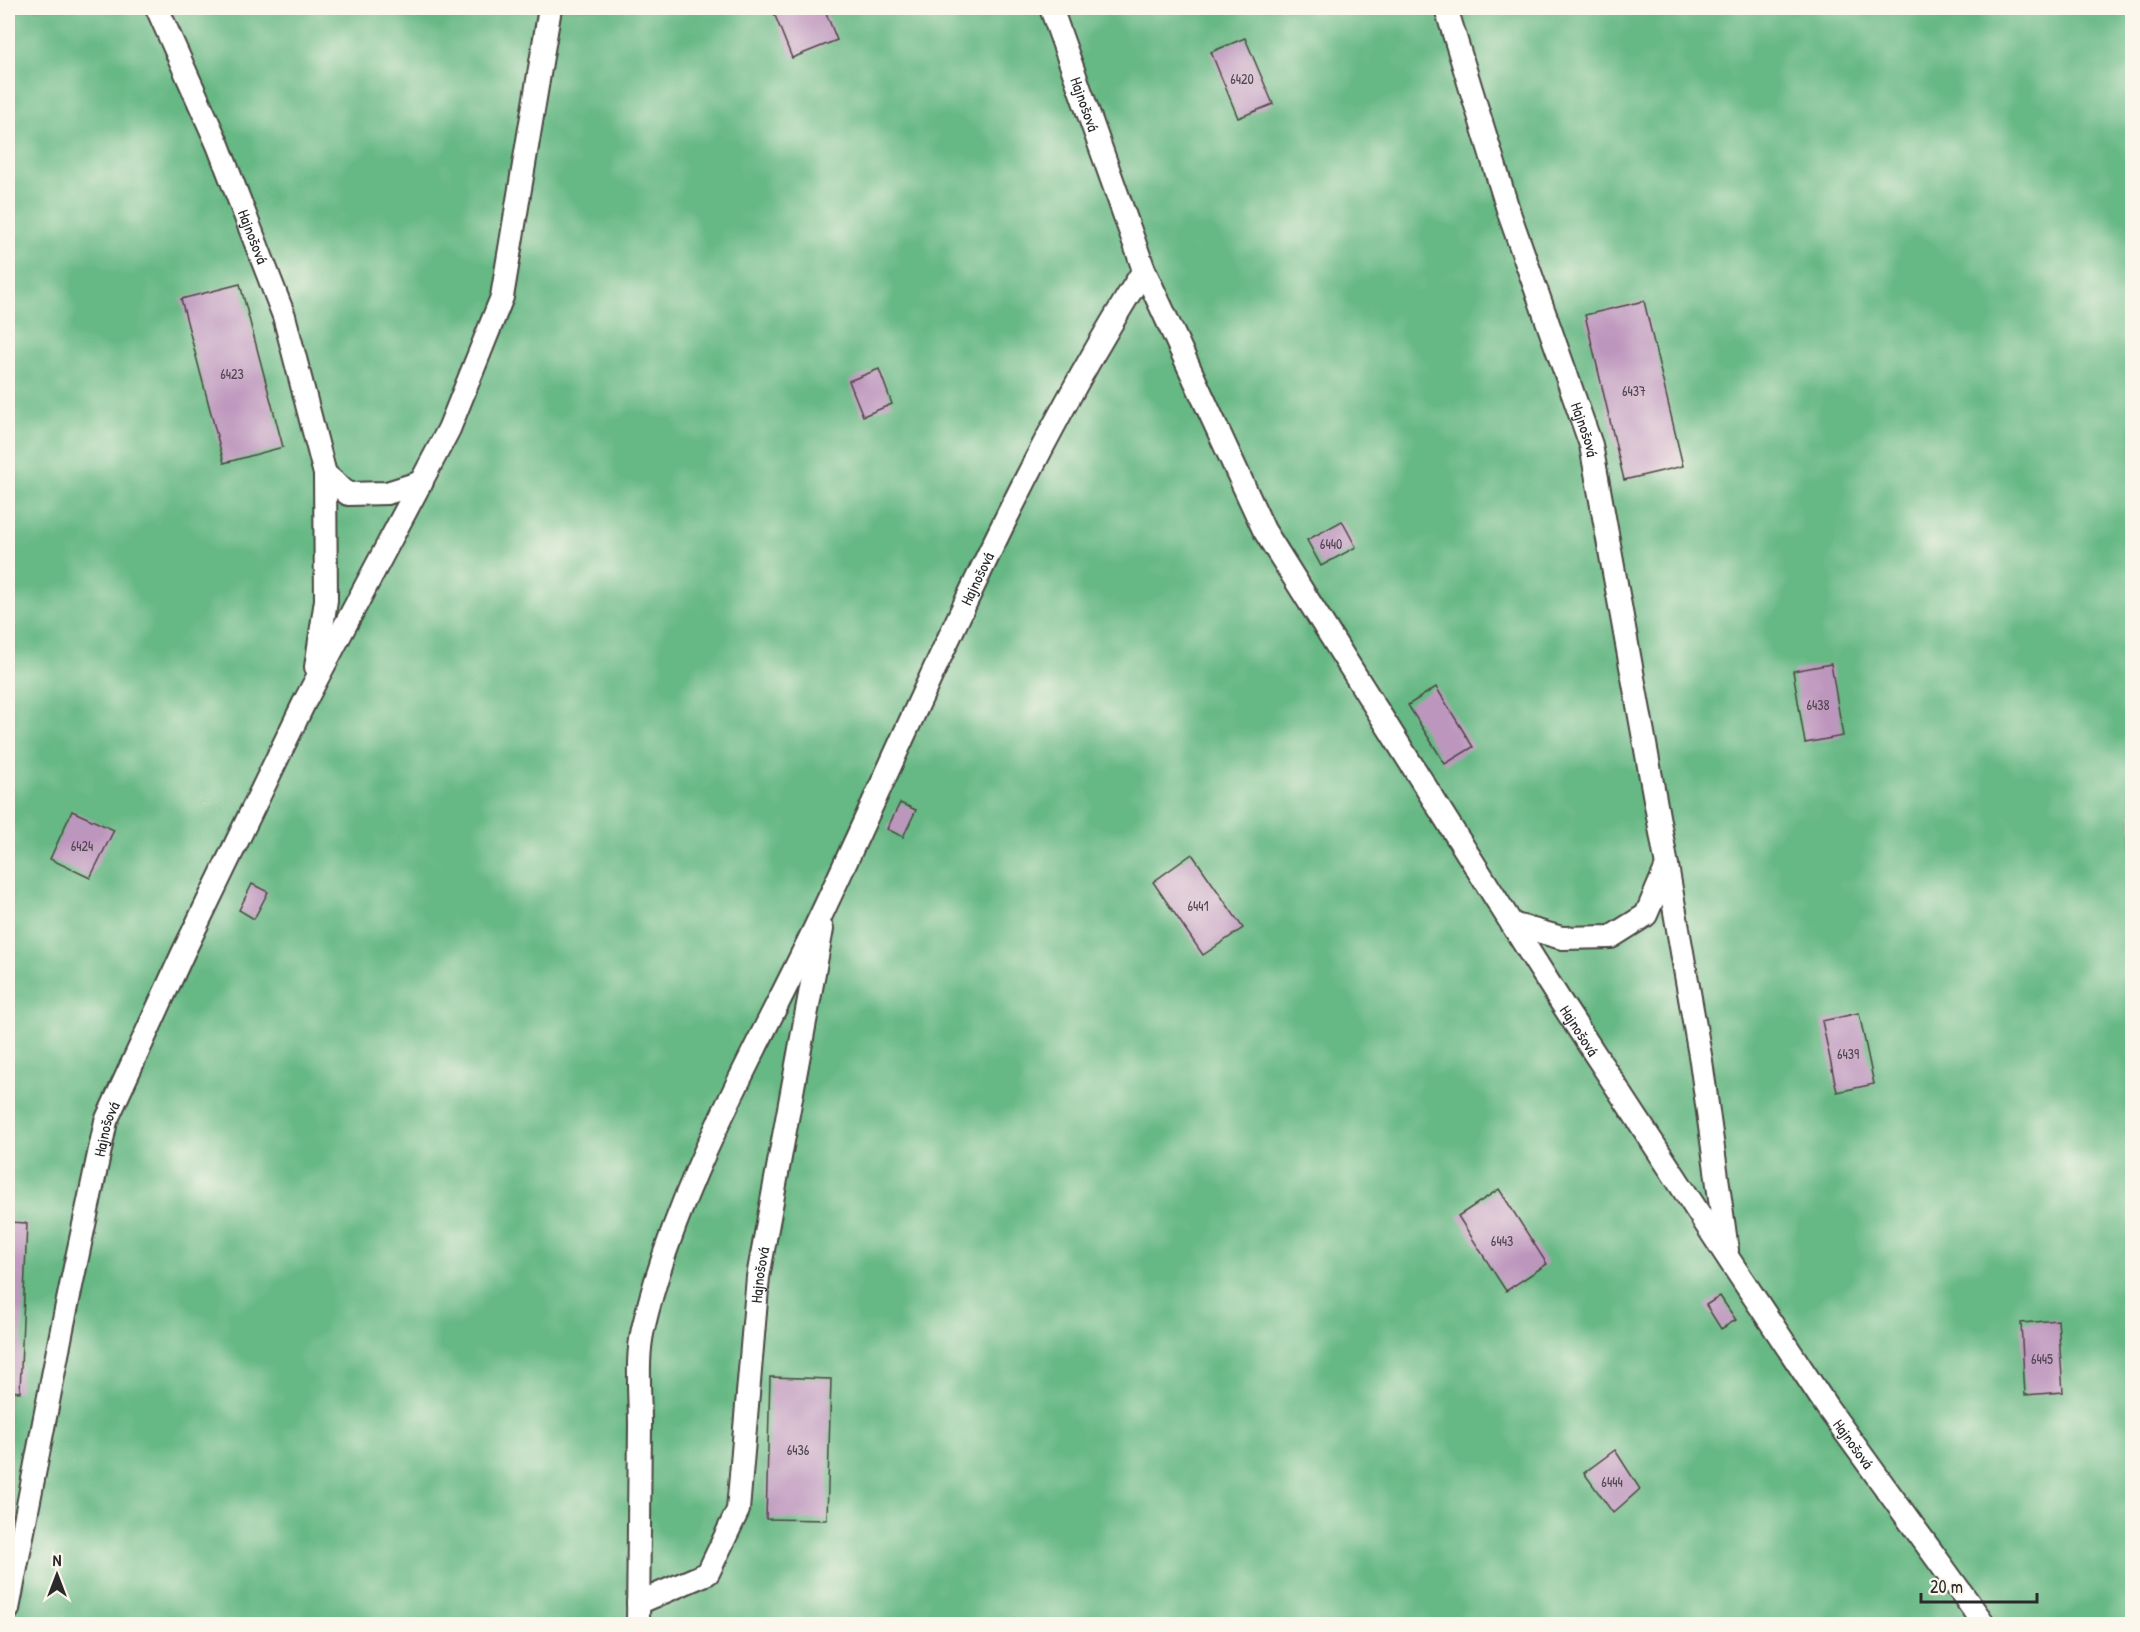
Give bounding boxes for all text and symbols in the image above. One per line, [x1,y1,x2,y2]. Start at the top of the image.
house number: 6420 [1230,69,1254,88]
street label: Hajnošová [1065,74,1105,134]
street label: Hajnošová [233,206,274,267]
house number: 6423 [220,364,244,383]
house number: 6437 [1622,381,1646,400]
street label: Hajnošová [1566,399,1604,459]
house number: 6440 [1320,534,1342,553]
street label: Hajnošová [955,548,999,609]
house number: 6438 [1806,695,1830,714]
house number: 6424 [71,836,93,855]
house number: 6441 [1187,896,1209,915]
street label: Hajnošová [1555,1001,1604,1060]
house number: 6439 [1837,1044,1859,1063]
street label: Hajnošová [88,1098,125,1159]
house number: 6443 [1491,1231,1513,1250]
street label: Hajnošová [745,1245,774,1304]
house number: 6445 [2031,1349,2053,1368]
street label: Hajnošová [1828,1414,1879,1473]
house number: 6436 [787,1440,810,1459]
house number: 6444 [1601,1472,1623,1491]
north arrow [27,1545,87,1605]
text: N [53,1549,62,1571]
scale bar [1921,1566,2036,1604]
text: 20 m [1930,1574,1963,1599]

